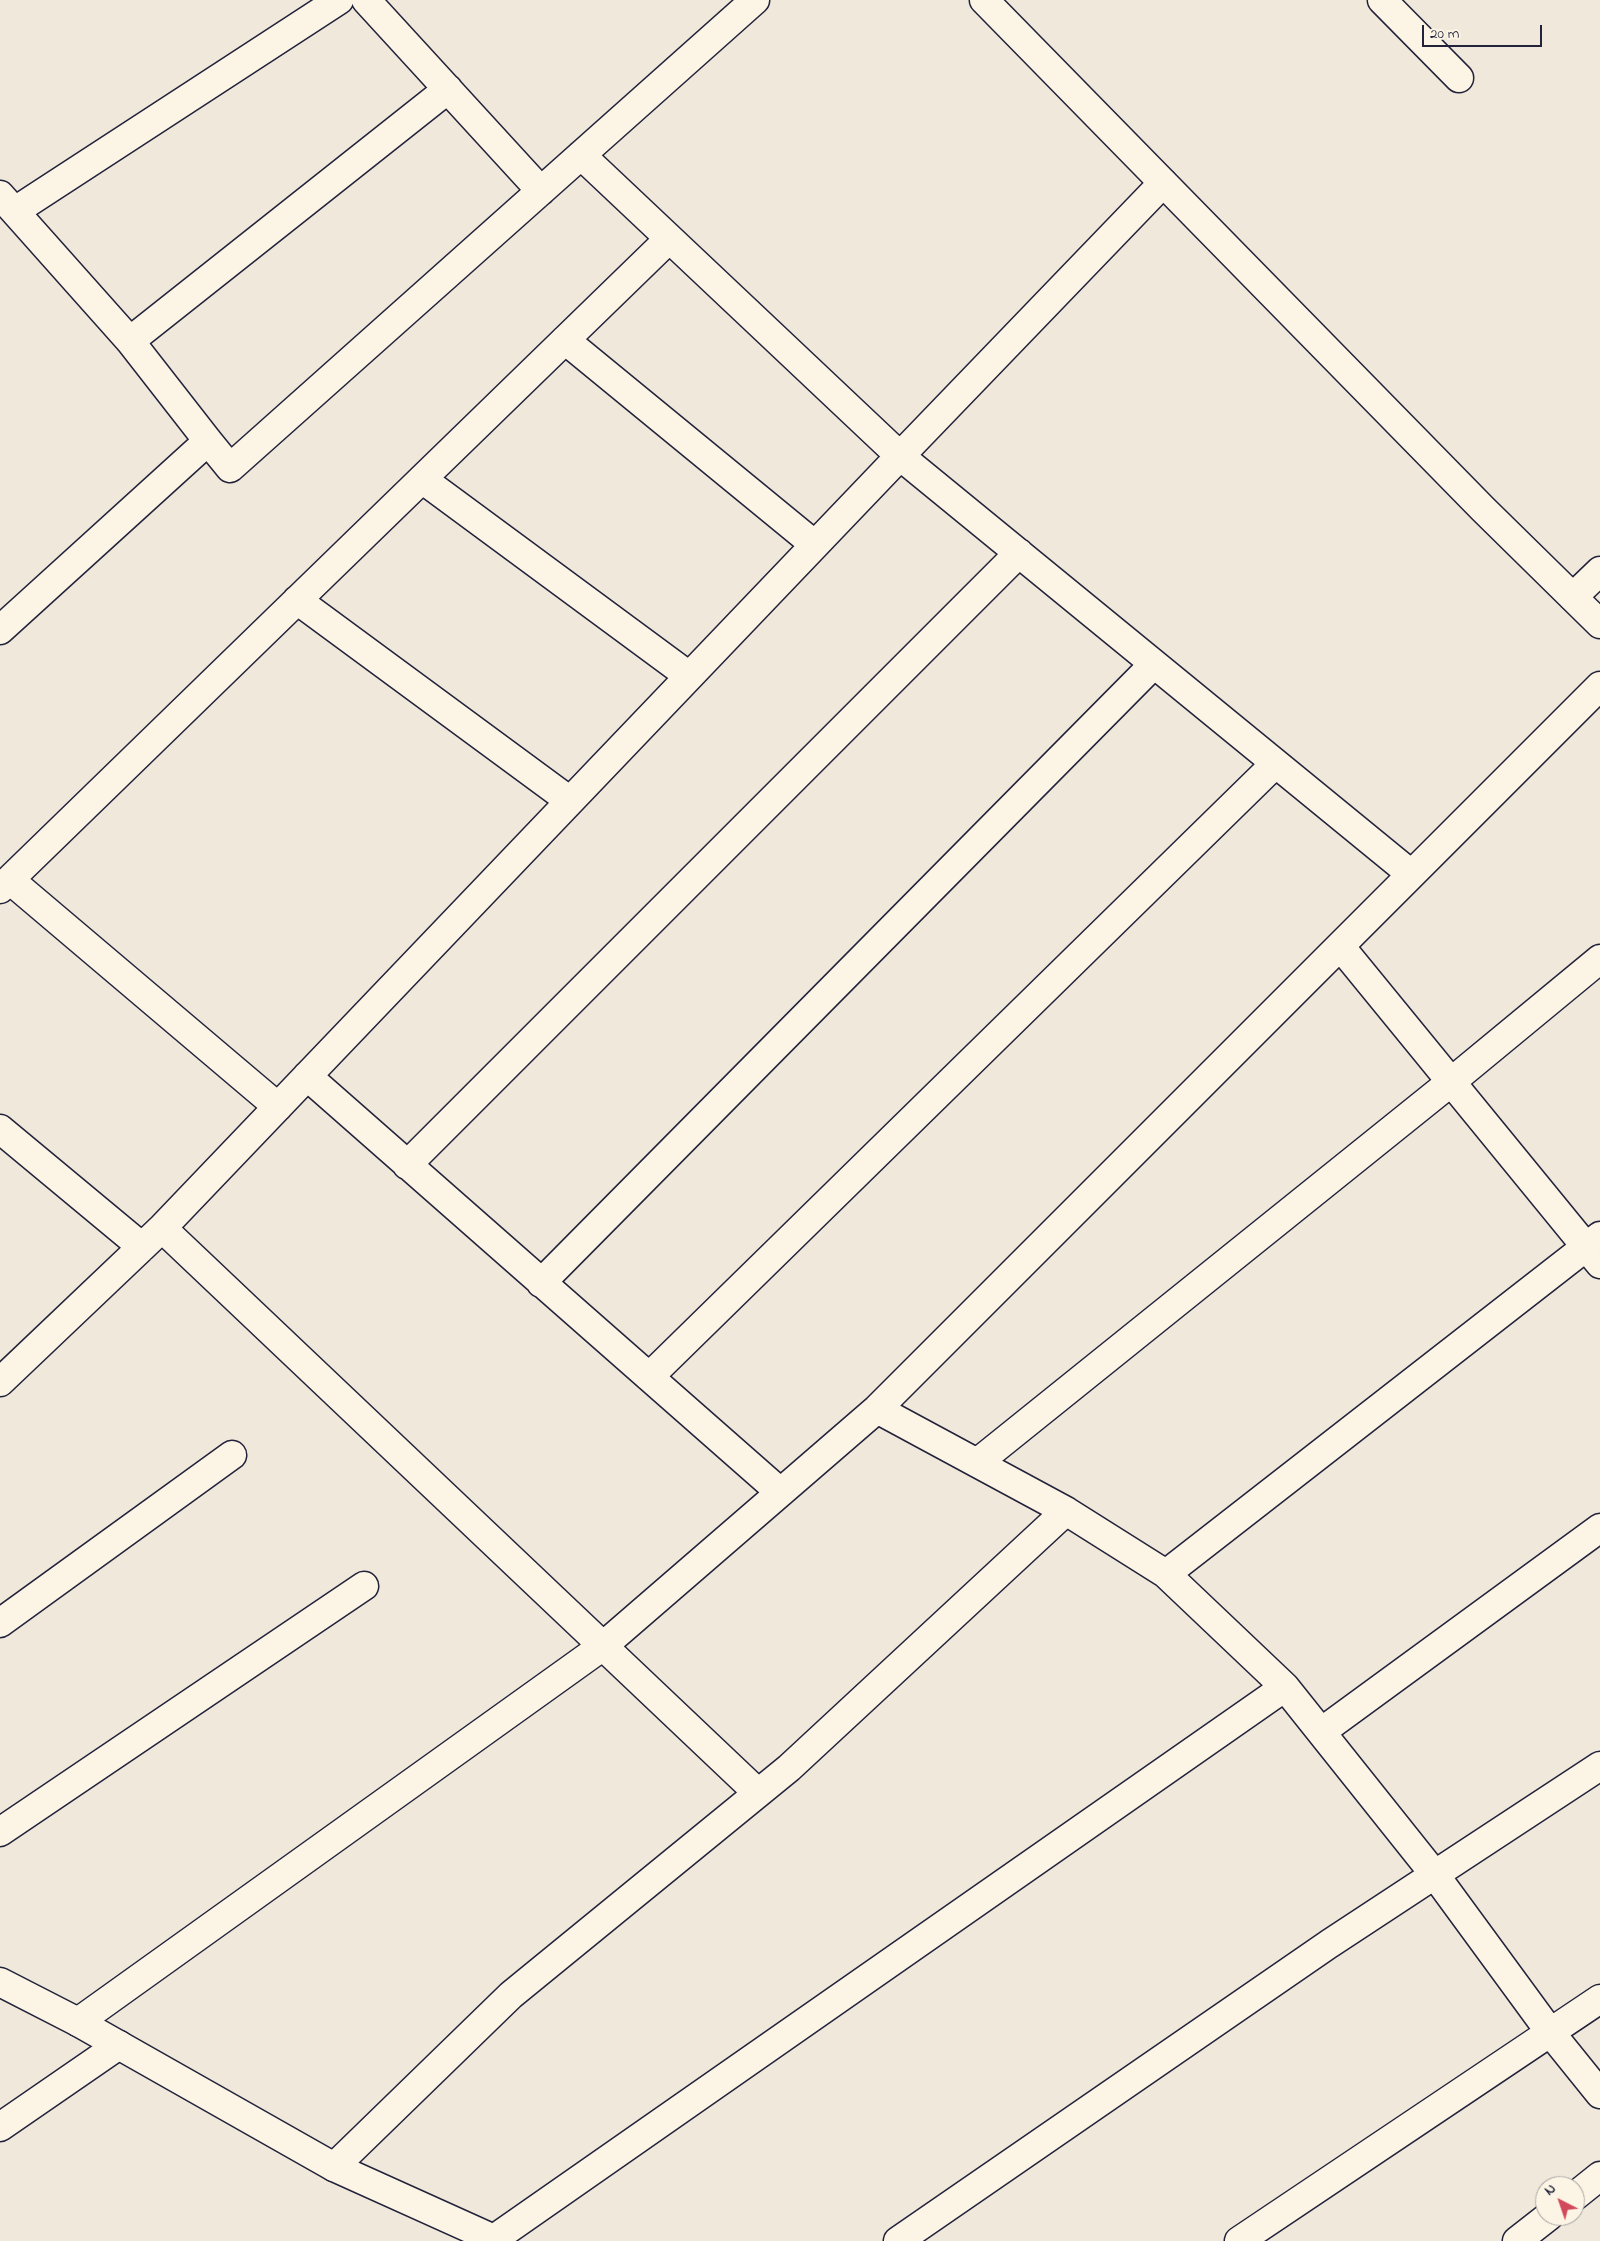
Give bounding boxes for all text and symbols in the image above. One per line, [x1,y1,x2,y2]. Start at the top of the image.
scale bar [1425,15,1545,47]
text: 20 m [1430,23,1459,45]
north arrow [1535,2176,1585,2226]
text: N [1540,2179,1561,2201]

